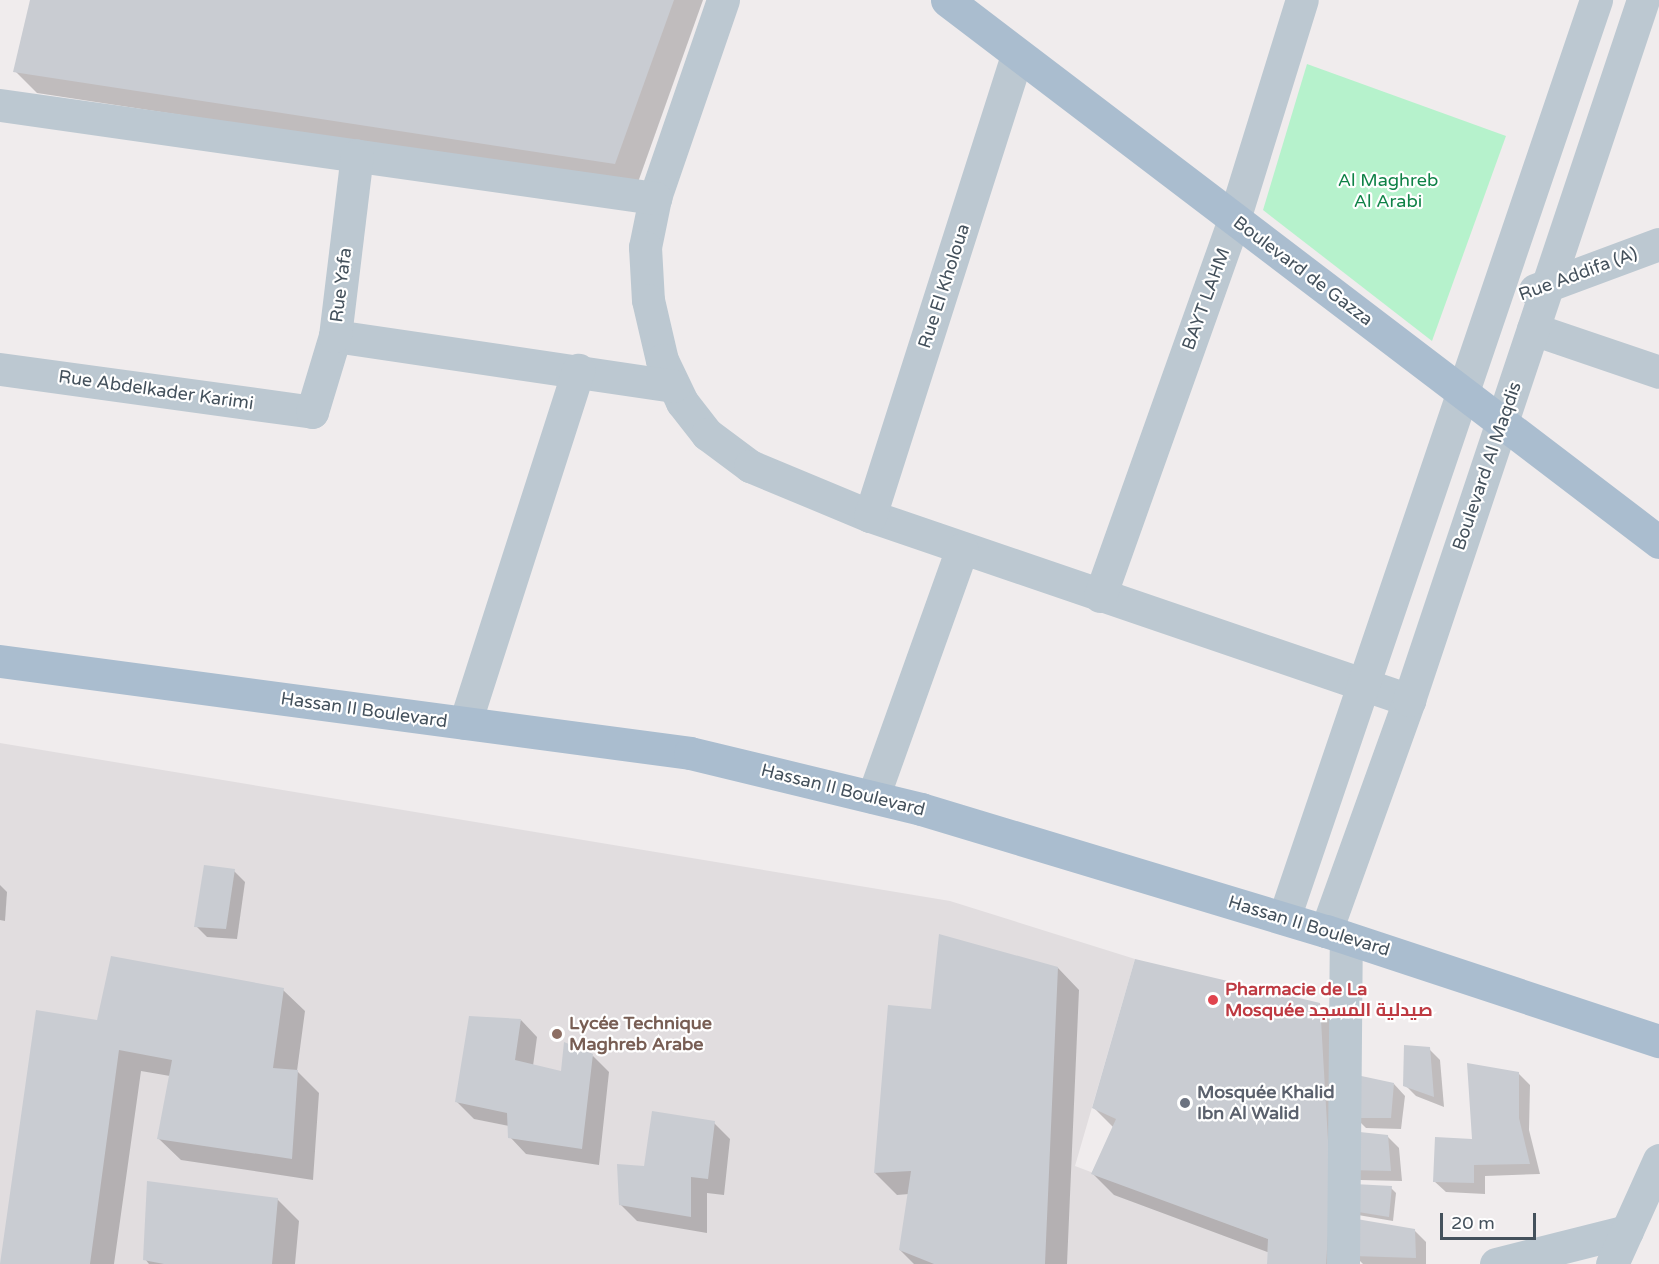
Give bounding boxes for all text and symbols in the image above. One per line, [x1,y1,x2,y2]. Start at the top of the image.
park label: Al Maghreb Al Arabi [1338,170,1438,213]
street label: Boulevard de Gazza [1229,211,1377,331]
street label: Rue El Kholoua [914,221,974,351]
street label: Rue Addifa (A) [1516,243,1640,305]
street label: BAYT LAHM [1178,245,1234,353]
street label: Rue Yafa [326,246,356,324]
street label: Rue Abdelkader Karimi [57,366,255,414]
street label: Boulevard Al Maqdis [1448,379,1526,553]
street label: Hassan II Boulevard [279,688,449,732]
street label: Hassan II Boulevard [759,759,927,821]
street label: Hassan II Boulevard [1225,891,1393,961]
place label: Pharmacie de La Mosquée صيدلية المسجد [1225,979,1433,1022]
marker: Pharmacie de La Mosquée صيدلية المسجد [1206,993,1220,1007]
place label: Lycée Technique Maghreb Arabe [569,1013,712,1056]
marker: Lycée Technique Maghreb Arabe [550,1027,564,1041]
place label: Mosquée Khalid Ibn Al Walid [1197,1082,1335,1124]
marker: Mosquée Khalid Ibn Al Walid [1178,1096,1192,1110]
scale bar [1443,1201,1539,1239]
text: 20 m [1451,1212,1495,1234]

